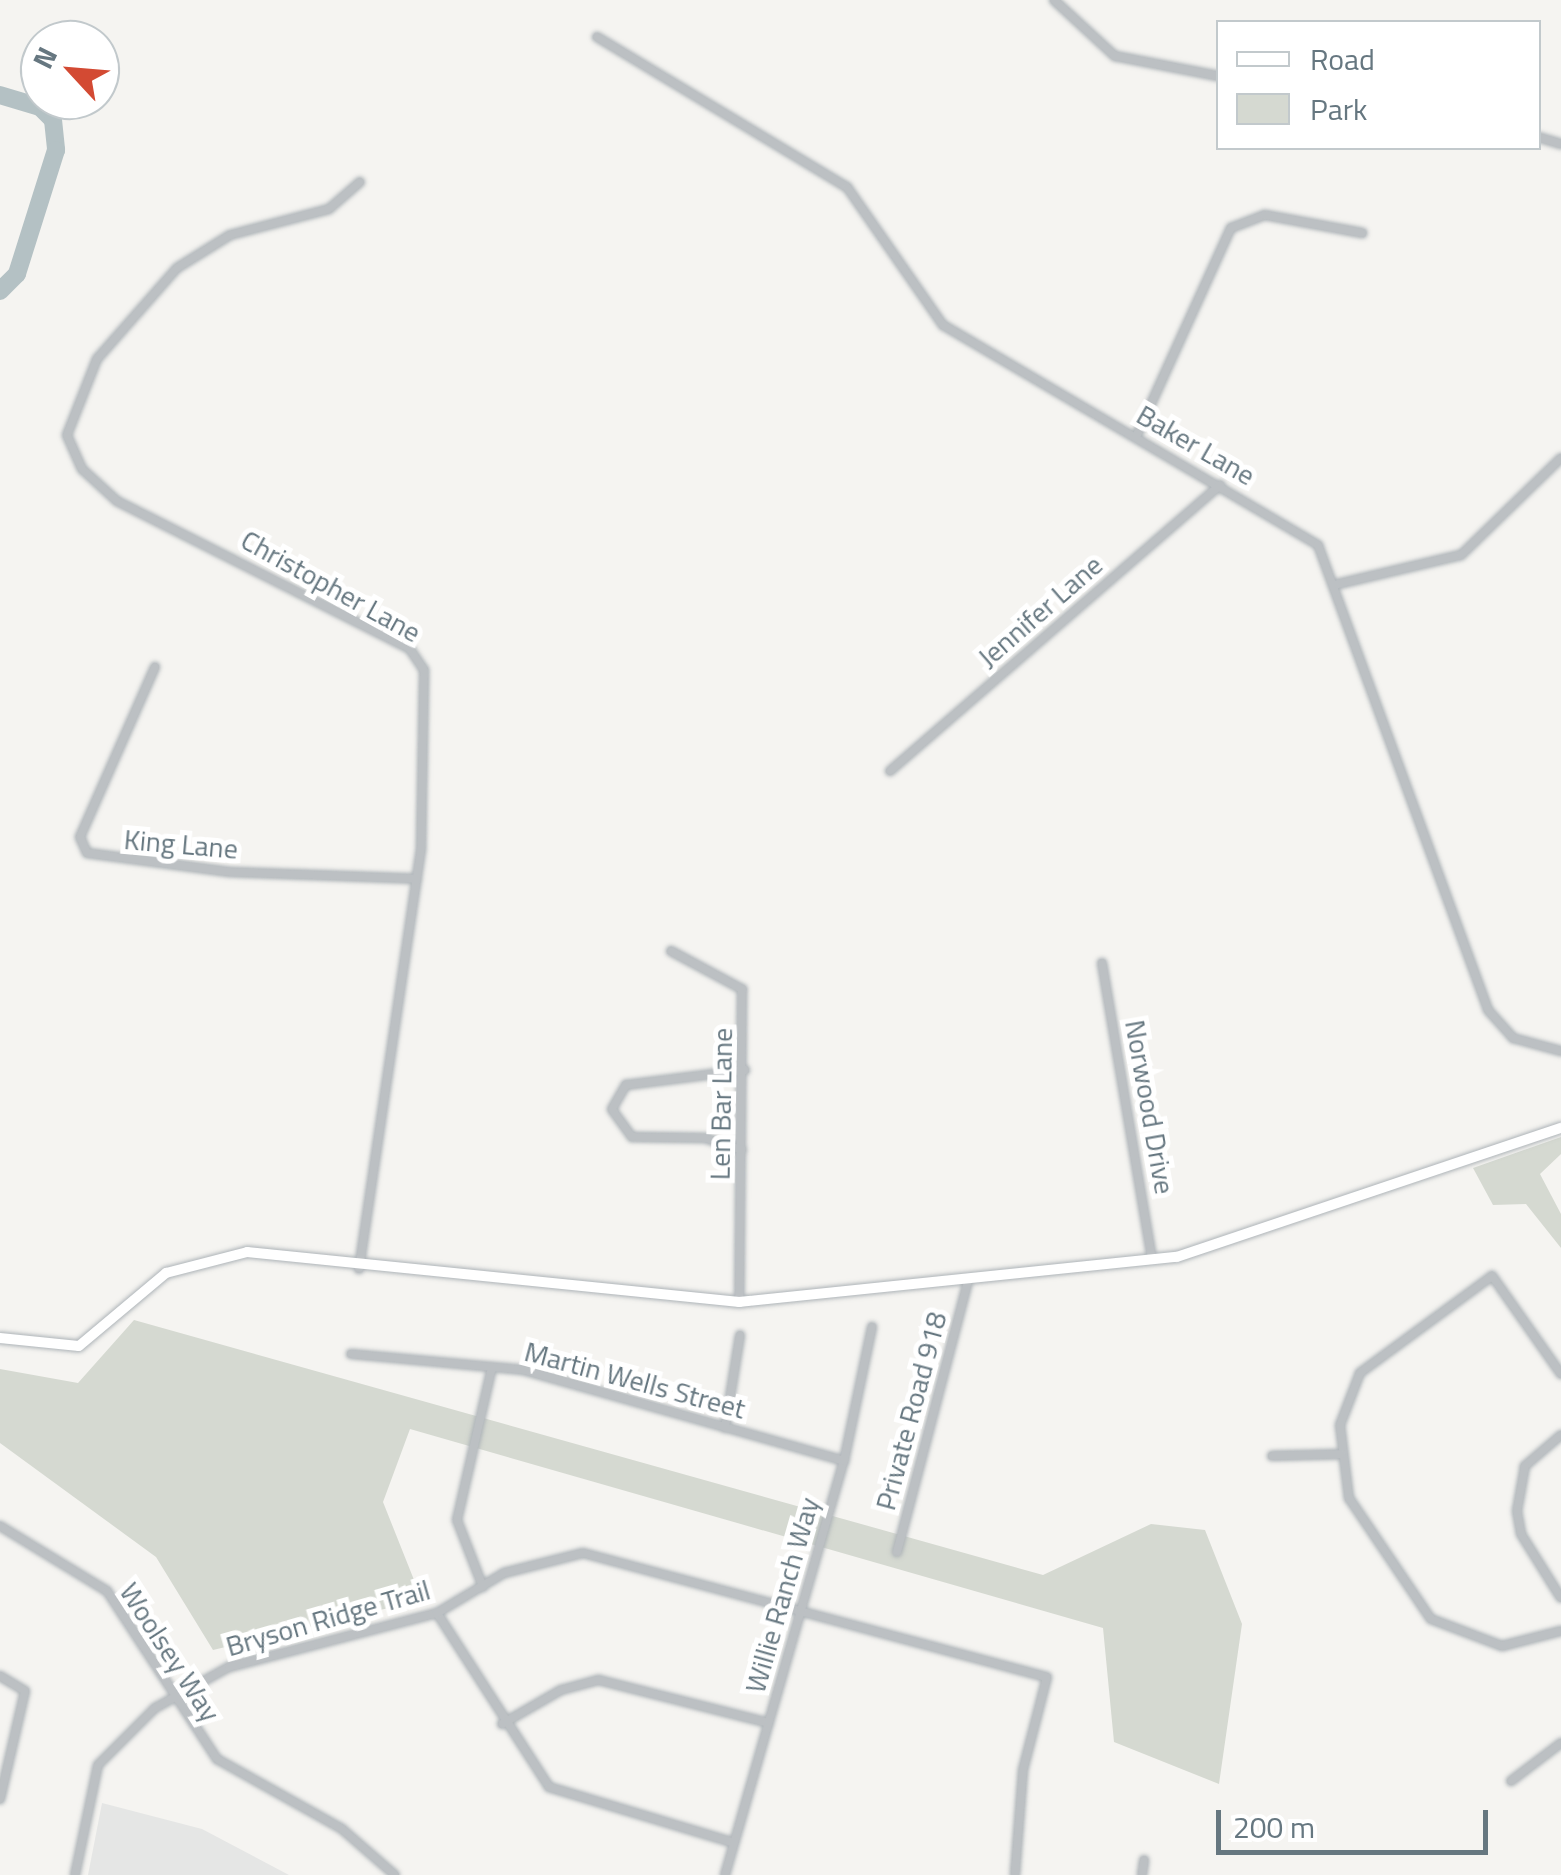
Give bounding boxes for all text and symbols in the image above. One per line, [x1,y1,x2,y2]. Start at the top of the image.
north arrow [20,20,120,120]
legend [1216,20,1541,150]
text: Road [1310,36,1375,82]
text: N [21,39,68,76]
text: Park [1310,86,1367,132]
street label: Baker Lane [1131,398,1261,492]
street label: Christopher Lane [235,523,427,649]
street label: Jennifer Lane [971,548,1109,674]
street label: King Lane [123,822,239,866]
street label: Norwood Drive [1118,1017,1182,1197]
street label: Len Bar Lane [703,1028,739,1180]
street label: Private Road 918 [868,1308,954,1514]
street label: Martin Wells Street [521,1334,749,1426]
street label: Willie Ranch Way [738,1493,826,1697]
street label: Bryson Ridge Trail [222,1573,434,1663]
street label: Woolsey Way [113,1576,227,1728]
scale bar [1221,1790,1494,1852]
text: 200 m [1233,1804,1315,1850]

